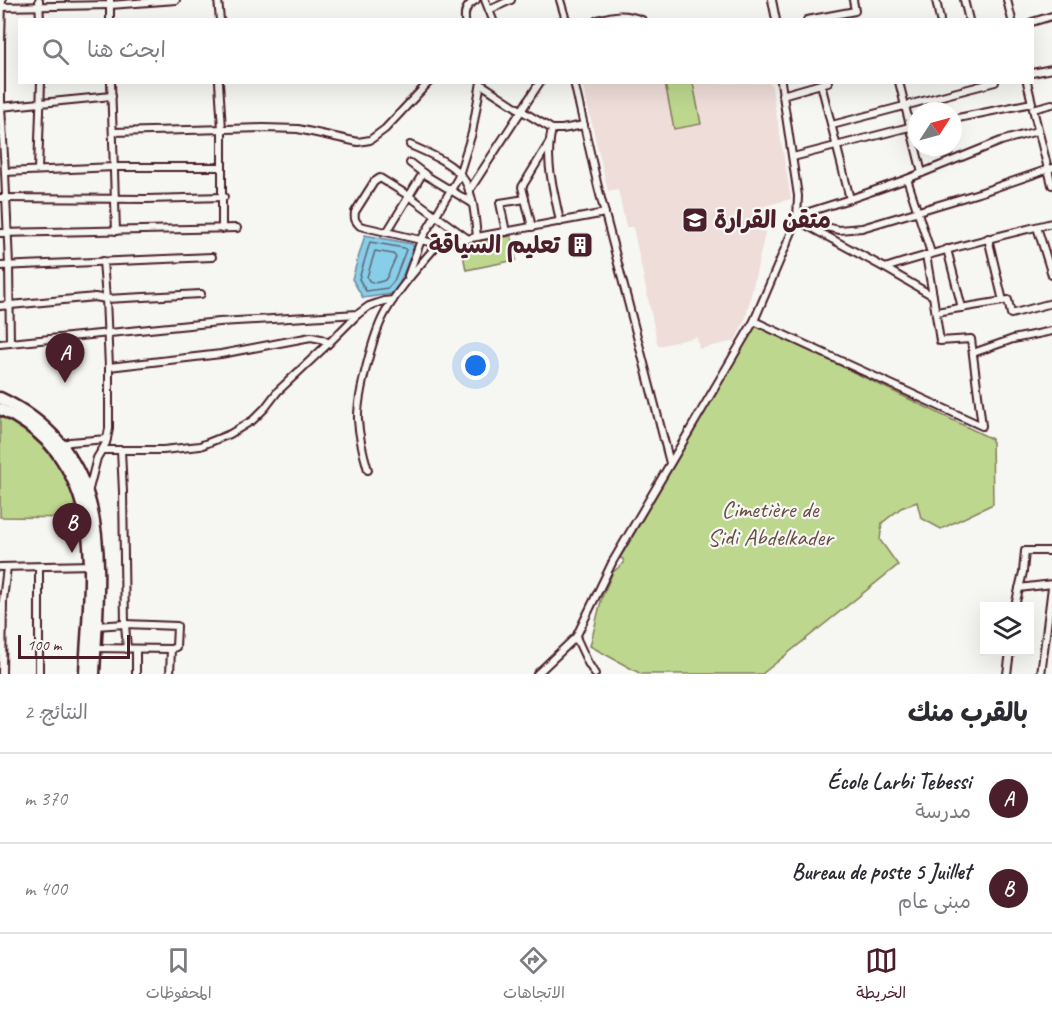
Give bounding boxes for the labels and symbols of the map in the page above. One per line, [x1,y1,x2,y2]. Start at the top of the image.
north arrow [908,102,962,156]
school or university icon: متقن القرارة [680,205,710,235]
place label: متقن القرارة [714,205,831,235]
place label: تعليم السياقة [429,230,561,263]
building icon: تعليم السياقة [565,230,595,260]
pin: A [46,334,84,383]
your location [461,351,490,380]
park label: Cimetière de Sidi Abdelkader [707,494,835,552]
pin: B [52,504,92,553]
scale bar [18,632,130,660]

